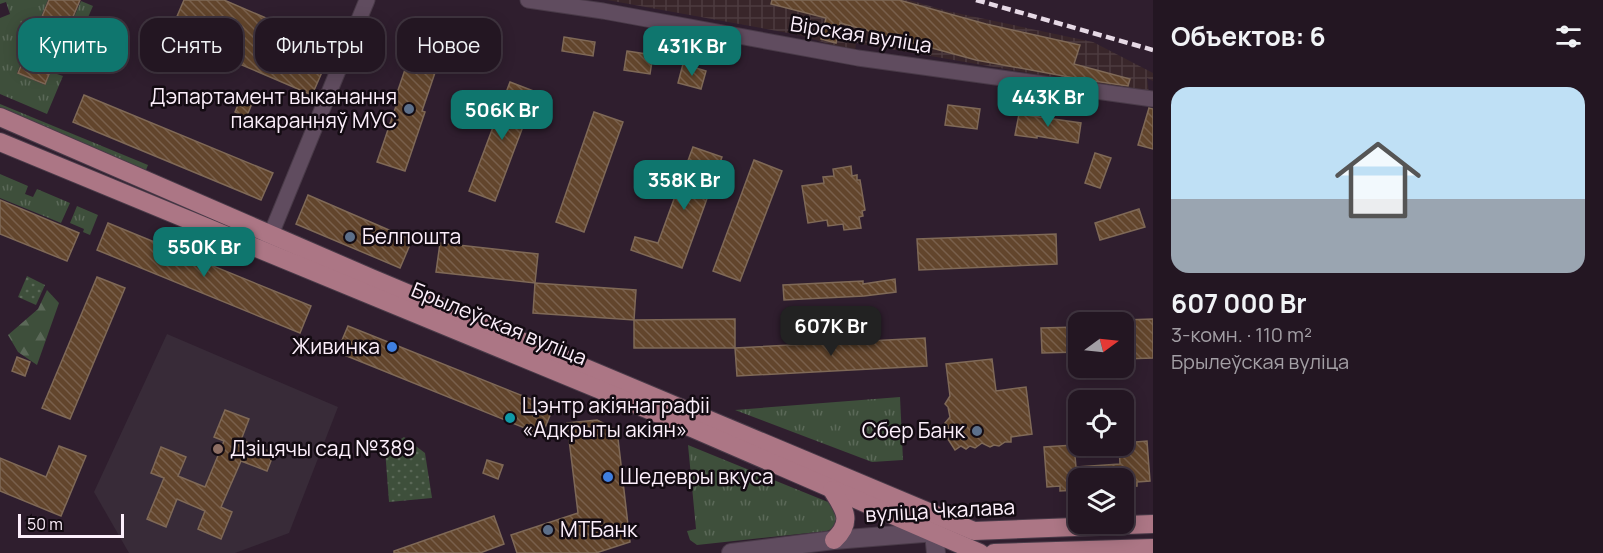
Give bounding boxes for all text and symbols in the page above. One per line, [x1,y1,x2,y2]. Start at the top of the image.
street label: Вірская вуліца [788,9,934,59]
chip: Купить [18,18,128,72]
chip: Снять [140,18,243,72]
chip: Фильтры [255,18,385,72]
chip: Новое [397,18,501,72]
text: Объектов: 6 [1171,18,1326,54]
icon: filters [1552,20,1585,53]
pin: 431K Br [637,26,747,77]
text: 431K Br [657,32,727,59]
pin: 443K Br [993,77,1103,128]
place label: Дэпартамент выканання пакаранняў МУС [150,82,397,134]
text: 443K Br [1012,83,1084,110]
pin: 506K Br [447,90,557,141]
text: 506K Br [465,96,539,123]
marker: Дэпартамент выканання пакаранняў МУС [402,102,416,116]
icon: home [1324,126,1432,234]
pin: 358K Br [629,160,739,211]
text: 358K Br [648,166,720,193]
place label: Белпошта [362,222,461,250]
pin: 550K Br [149,227,259,278]
marker: Белпошта [343,230,357,244]
text: 550K Br [167,233,241,260]
street label: Брылеўская вуліца [407,275,591,371]
text: 607 000 Br [1171,285,1307,321]
pin: 607K Br [776,306,886,357]
text: 607K Br [794,312,868,339]
north arrow [1068,312,1134,378]
map controls [1068,312,1134,534]
text: 3-комн. · 110 m² [1171,321,1312,348]
place label: Живинка [292,332,380,360]
marker: Живинка [385,340,399,354]
text: Брылеўская вуліца [1171,348,1349,375]
button: locate [1068,390,1134,456]
place label: Цэнтр акіянаграфіі «Адкрыты акіян» [522,391,710,443]
marker: Цэнтр акіянаграфіі «Адкрыты акіян» [503,411,517,425]
place label: Сбер Банк [862,416,966,444]
marker: Сбер Банк [970,424,984,438]
place label: Дзіцячы сад №389 [230,434,415,462]
marker: Дзіцячы сад №389 [211,442,225,456]
place label: Шедевры вкуса [620,462,774,490]
button: layers [1068,468,1134,534]
marker: Шедевры вкуса [601,470,615,484]
street label: вуліца Чкалава [864,492,1016,528]
scale bar [18,511,124,538]
text: 50 m [27,513,63,535]
place label: МТБанк [560,515,638,543]
marker: МТБанк [541,523,555,537]

